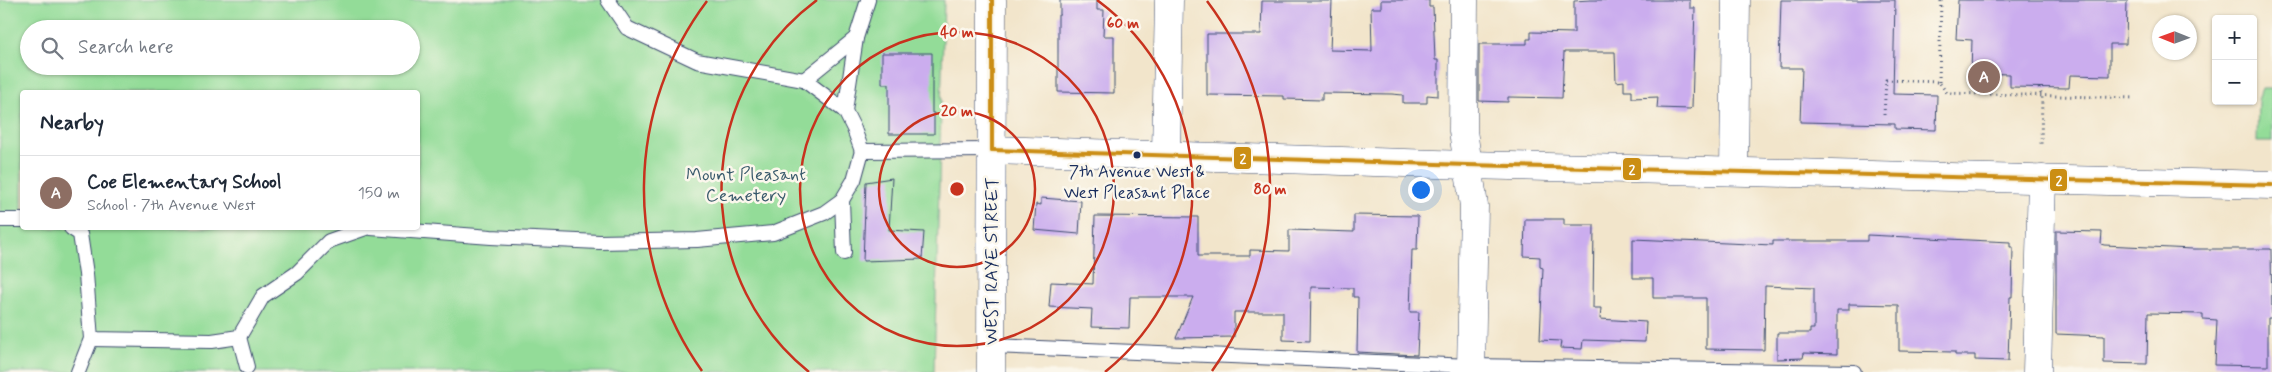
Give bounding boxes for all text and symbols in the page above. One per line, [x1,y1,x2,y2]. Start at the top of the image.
text: 60 m [1107,14,1139,34]
north arrow [2152,15,2197,60]
map controls [2212,15,2257,105]
button: + [2212,15,2257,60]
search box [20,20,420,75]
text: 40 m [940,23,974,43]
icon: search [38,34,66,62]
text: Search here [78,35,174,60]
pin: A [1968,58,2000,96]
button: − [2212,60,2257,105]
text: 20 m [941,102,973,122]
text: Nearby [40,109,104,137]
line badge: 2 [1233,146,1252,170]
marker: 7th Avenue West & West Pleasant Place [1132,150,1142,160]
text: 2 [1240,150,1247,168]
line badge: 2 [1622,157,1642,181]
place label: 7th Avenue West & West Pleasant Place [1064,161,1210,204]
text: 2 [1629,161,1636,179]
park label: Mount Pleasant Cemetery [686,163,806,208]
line badge: 2 [2049,168,2068,192]
text: Coe Elementary School [87,170,282,195]
text: 2 [2056,172,2063,190]
street label: WEST RAYE STREET [980,177,1004,345]
your location [1408,177,1434,203]
centre of rings [948,180,966,198]
text: 80 m [1253,180,1287,200]
text: A [51,183,61,204]
text: 150 m [358,183,400,204]
text: School · 7th Avenue West [87,195,256,216]

